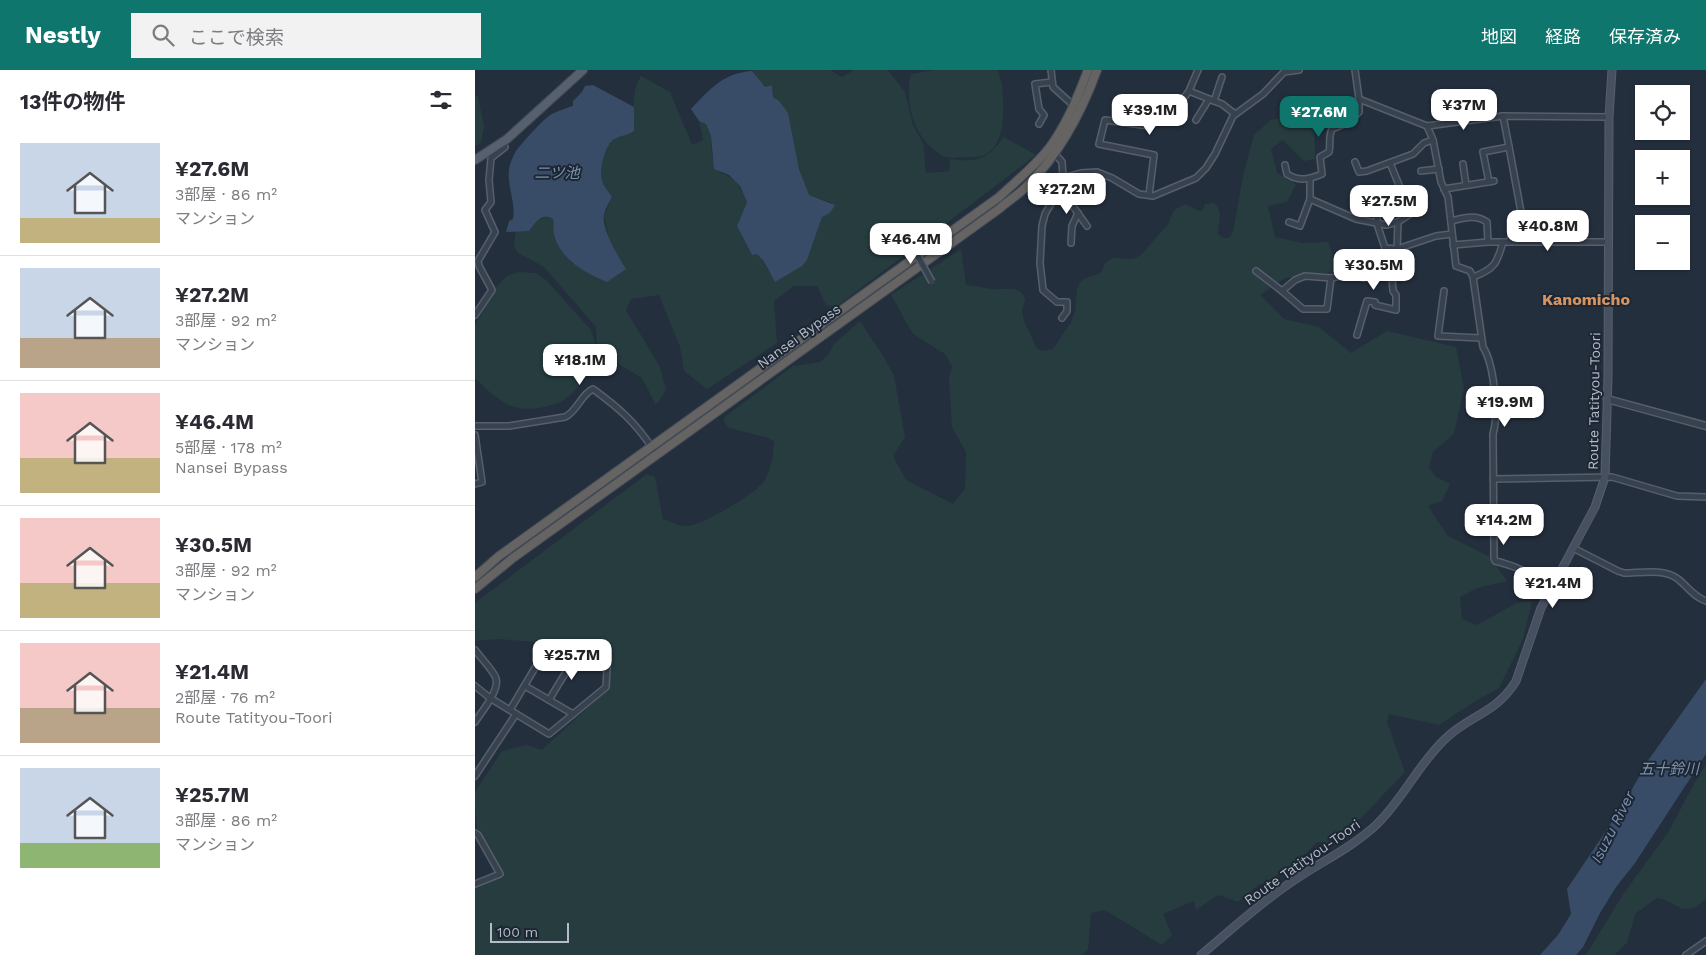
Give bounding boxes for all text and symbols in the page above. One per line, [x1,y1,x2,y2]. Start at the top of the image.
search box [131,13,481,58]
text: Nestly [25,21,101,49]
icon: search [149,21,177,49]
text: ここで検索 [189,26,284,49]
text: 地図 [1481,26,1517,47]
text: 経路 [1545,26,1581,47]
text: 保存済み [1609,26,1681,47]
map controls [1635,85,1690,270]
button: locate [1635,85,1690,140]
icon: filters [427,86,455,114]
pin: ¥37M [1434,88,1494,131]
text: 13件の物件 [20,89,126,114]
pin: ¥39.1M [1109,93,1191,136]
text: ¥37M [1442,95,1486,114]
pin: ¥27.6M [1278,96,1360,138]
text: ¥39.1M [1123,100,1177,119]
text: ¥27.6M [1291,102,1347,121]
button: + [1635,150,1690,205]
text: ¥27.6M [175,156,249,181]
icon: home [60,163,120,223]
water label: 二ツ池 [534,164,581,182]
pin: ¥27.2M [1026,172,1108,215]
text: ¥27.2M [1039,179,1095,198]
pin: ¥27.5M [1348,184,1430,227]
text: 3部屋 · 86 m² [175,185,277,204]
text: ¥27.5M [1361,191,1417,210]
text: マンション [175,209,255,228]
pin: ¥40.8M [1507,210,1589,252]
button: − [1635,215,1690,270]
text: ¥40.8M [1518,216,1578,235]
pin: ¥46.4M [870,222,952,265]
text: ¥46.4M [881,229,941,248]
pin: ¥30.5M [1333,248,1415,291]
text: ¥30.5M [1345,255,1403,274]
text: ¥27.2M [175,282,249,307]
icon: home [60,288,120,348]
district label: Kanomicho [1542,290,1630,309]
street label: Nansei Bypass [754,301,844,371]
text: 3部屋 · 92 m² [175,311,277,330]
street label: Route Tatityou-Toori [1585,332,1603,470]
text: マンション [175,335,255,354]
pin: ¥18.1M [539,344,621,386]
text: ¥18.1M [554,350,606,369]
pin: ¥19.9M [1464,386,1546,428]
text: ¥19.9M [1477,392,1533,411]
text: ¥46.4M [175,409,254,434]
icon: home [60,413,120,473]
text: 5部屋 · 178 m² [175,438,282,457]
text: Nansei Bypass [175,458,288,477]
pin: ¥14.2M [1463,504,1545,546]
text: ¥14.2M [1476,510,1532,529]
text: ¥30.5M [175,532,252,557]
icon: home [60,538,120,598]
text: 3部屋 · 92 m² [175,561,277,580]
pin: ¥21.4M [1512,566,1594,609]
text: ¥21.4M [1525,573,1581,592]
text: マンション [175,585,255,604]
pin: ¥25.7M [531,638,613,681]
text: ¥25.7M [544,645,600,664]
text: ¥21.4M [175,659,249,684]
icon: home [60,663,120,723]
text: 2部屋 · 76 m² [175,688,275,707]
text: Route Tatityou-Toori [175,708,333,727]
water label: 五十鈴川 [1639,760,1701,778]
text: ¥25.7M [175,782,249,807]
water label: Isuzu River [1587,787,1639,866]
icon: home [60,788,120,848]
text: 3部屋 · 86 m² [175,811,277,830]
street label: Route Tatityou-Toori [1241,816,1363,908]
text: マンション [175,835,255,854]
scale bar [490,920,569,943]
text: 100 m [497,924,538,940]

